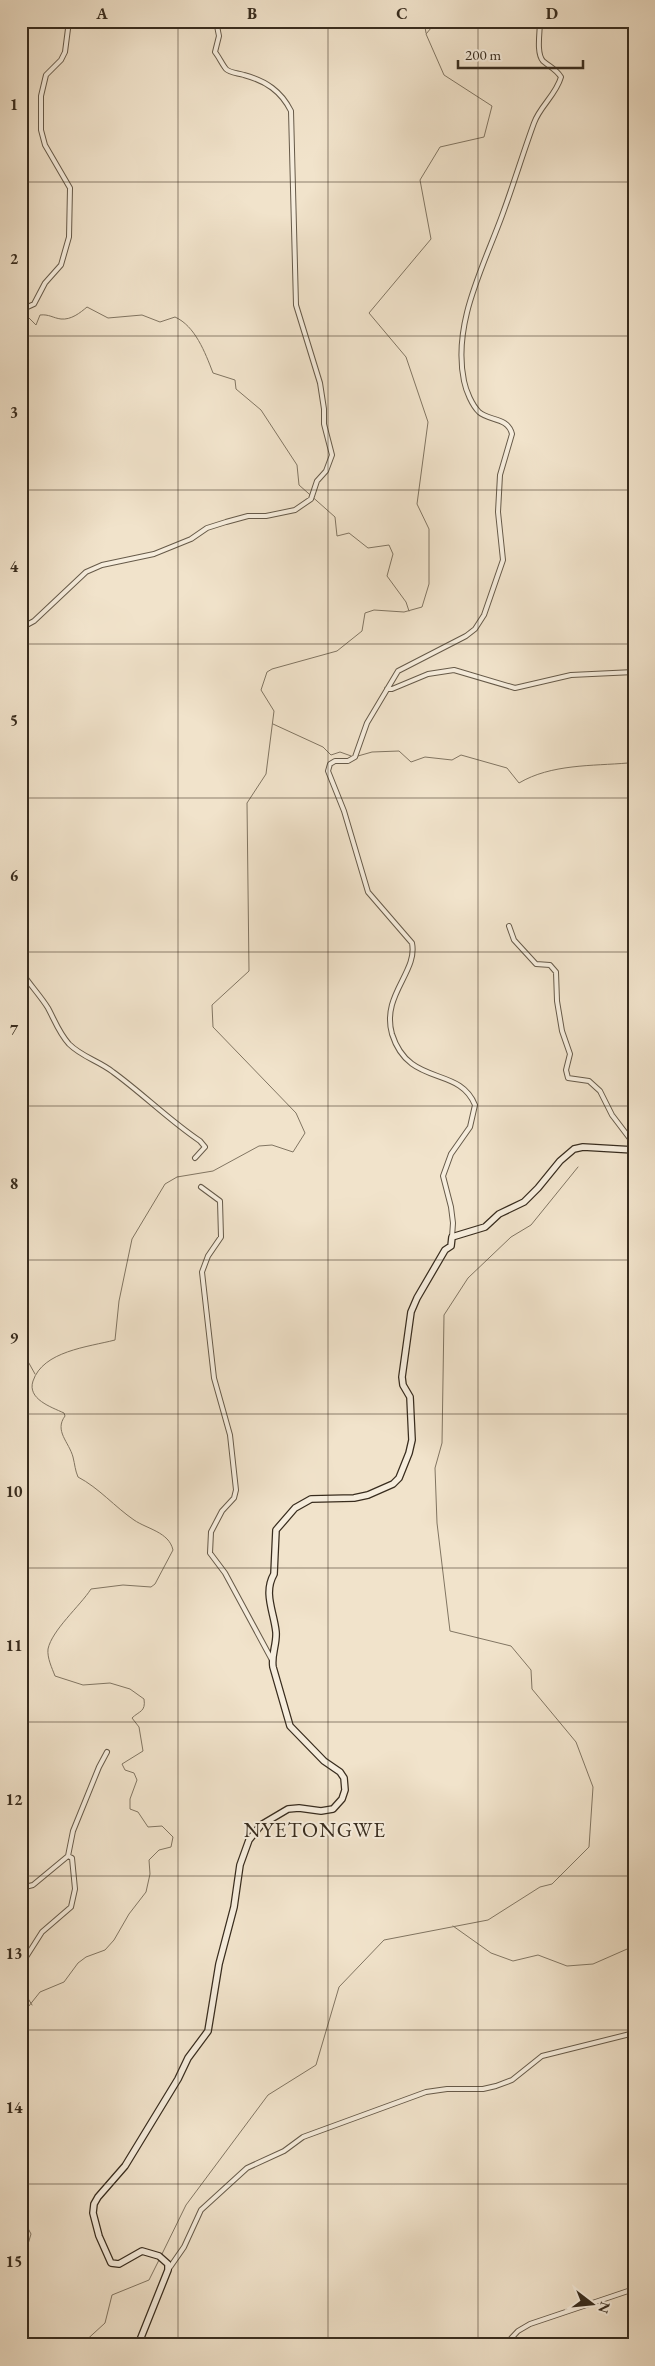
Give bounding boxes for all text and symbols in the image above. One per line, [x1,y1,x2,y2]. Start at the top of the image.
text: A [95,3,108,24]
text: B [247,3,257,24]
text: C [396,3,408,24]
text: D [546,3,558,24]
scale bar [458,38,582,70]
text: 200 m [465,45,502,64]
text: 1 [10,94,18,115]
text: 2 [10,248,19,269]
text: 3 [10,402,18,423]
text: 4 [10,556,19,577]
text: 5 [10,710,18,731]
text: 6 [10,865,19,886]
text: 7 [10,1019,19,1040]
text: 8 [10,1173,18,1194]
text: 9 [10,1327,19,1348]
text: 10 [6,1481,23,1502]
text: 11 [6,1635,22,1656]
text: 12 [6,1789,23,1810]
district label: NYETONGWE [244,1816,386,1843]
text: 13 [6,1943,22,1964]
text: 14 [6,2097,23,2118]
text: 15 [6,2251,22,2272]
north arrow [568,2278,618,2328]
text: N [594,2300,615,2316]

